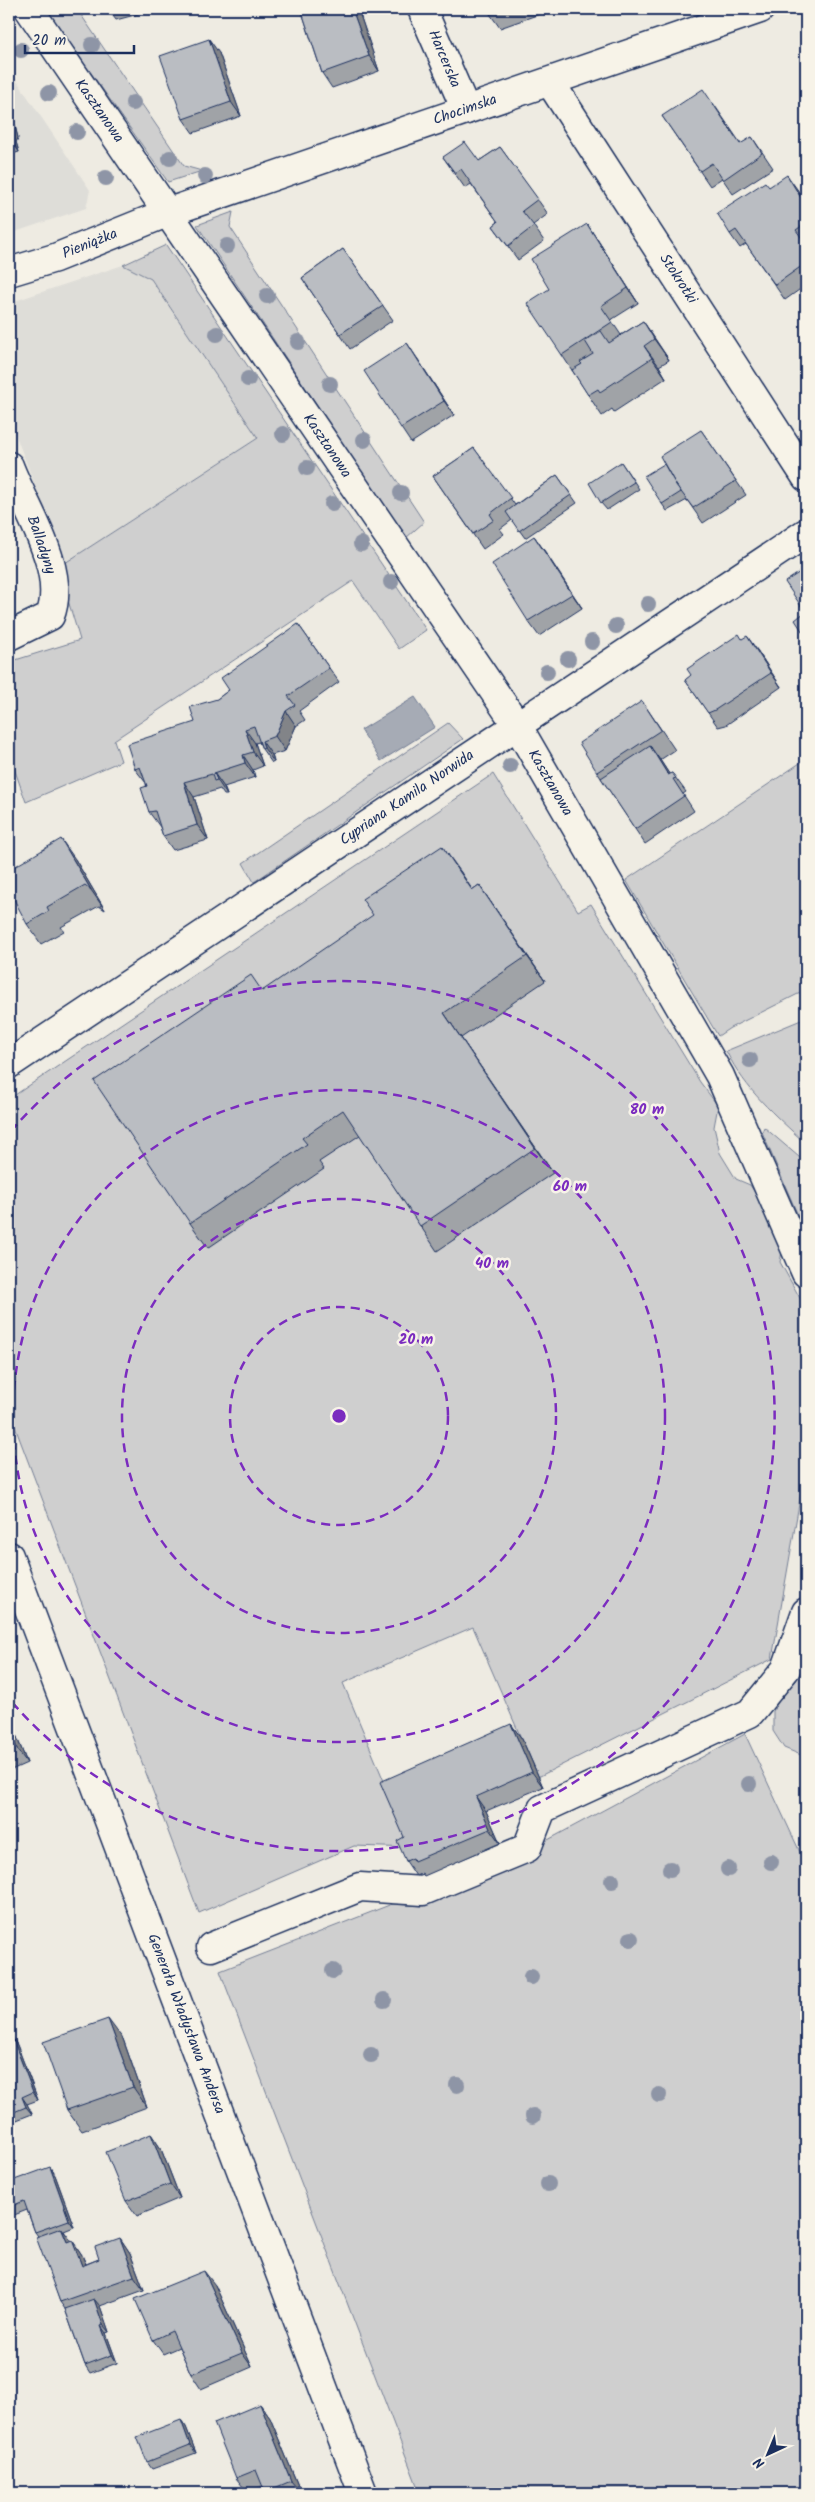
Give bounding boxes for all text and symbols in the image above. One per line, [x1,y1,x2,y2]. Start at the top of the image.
scale bar [25,22,134,54]
street label: Harcerska [421,26,467,92]
text: 20 m [32,29,66,53]
street label: Kasztanowa [68,74,130,148]
street label: Chocimska [430,88,500,132]
street label: Pieniążka [59,222,121,266]
street label: Stokrotki [653,249,704,310]
street label: Kasztanowa [296,409,358,483]
street label: Balladyny [20,512,63,578]
street label: Cypriana Kamila Norwida [335,744,479,852]
street label: Kasztanowa [521,745,579,821]
text: 80 m [630,1098,664,1122]
text: 60 m [553,1175,587,1199]
text: 40 m [475,1252,509,1276]
text: 20 m [399,1328,433,1352]
centre of rings [330,1407,348,1425]
street label: Generała Władysława Andersa [140,1930,232,2118]
north arrow [742,2430,792,2480]
text: N [749,2452,770,2474]

